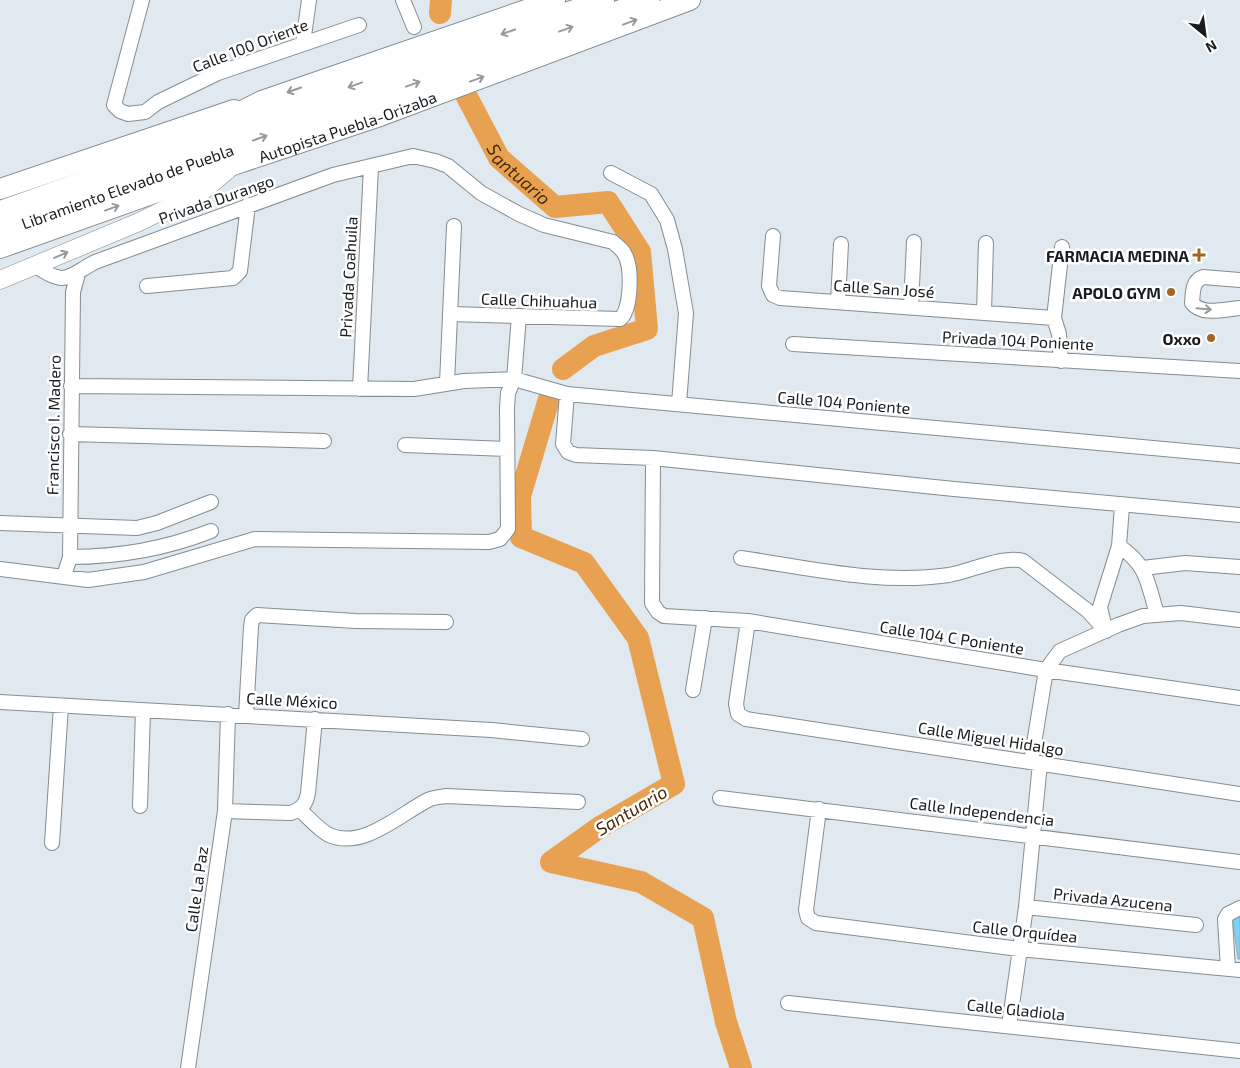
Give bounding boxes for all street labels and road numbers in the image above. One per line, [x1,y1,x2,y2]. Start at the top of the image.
street label: Calle 100 Oriente [189,14,311,76]
street label: Autopista Puebla-Orizaba [256,86,439,165]
street label: Libramiento Elevado de Puebla [19,139,236,232]
street label: Privada Durango [156,170,276,228]
street label: Privada Coahuila [335,216,361,338]
street label: Calle San José [833,275,935,301]
street label: Calle Chihuahua [481,288,597,312]
street label: Privada 104 Poniente [941,327,1095,353]
street label: Francisco I. Madero [42,355,64,495]
street label: Calle 104 Poniente [777,387,911,417]
street label: Calle 104 C Poniente [878,616,1026,658]
street label: Calle México [246,688,338,712]
street label: Calle Miguel Hidalgo [917,717,1065,759]
street label: Calle Independencia [909,793,1055,829]
street label: Calle La Paz [181,845,211,933]
street label: Privada Azucena [1052,883,1174,915]
street label: Calle Orquídea [972,916,1078,946]
street label: Calle Gladiola [966,994,1066,1024]

